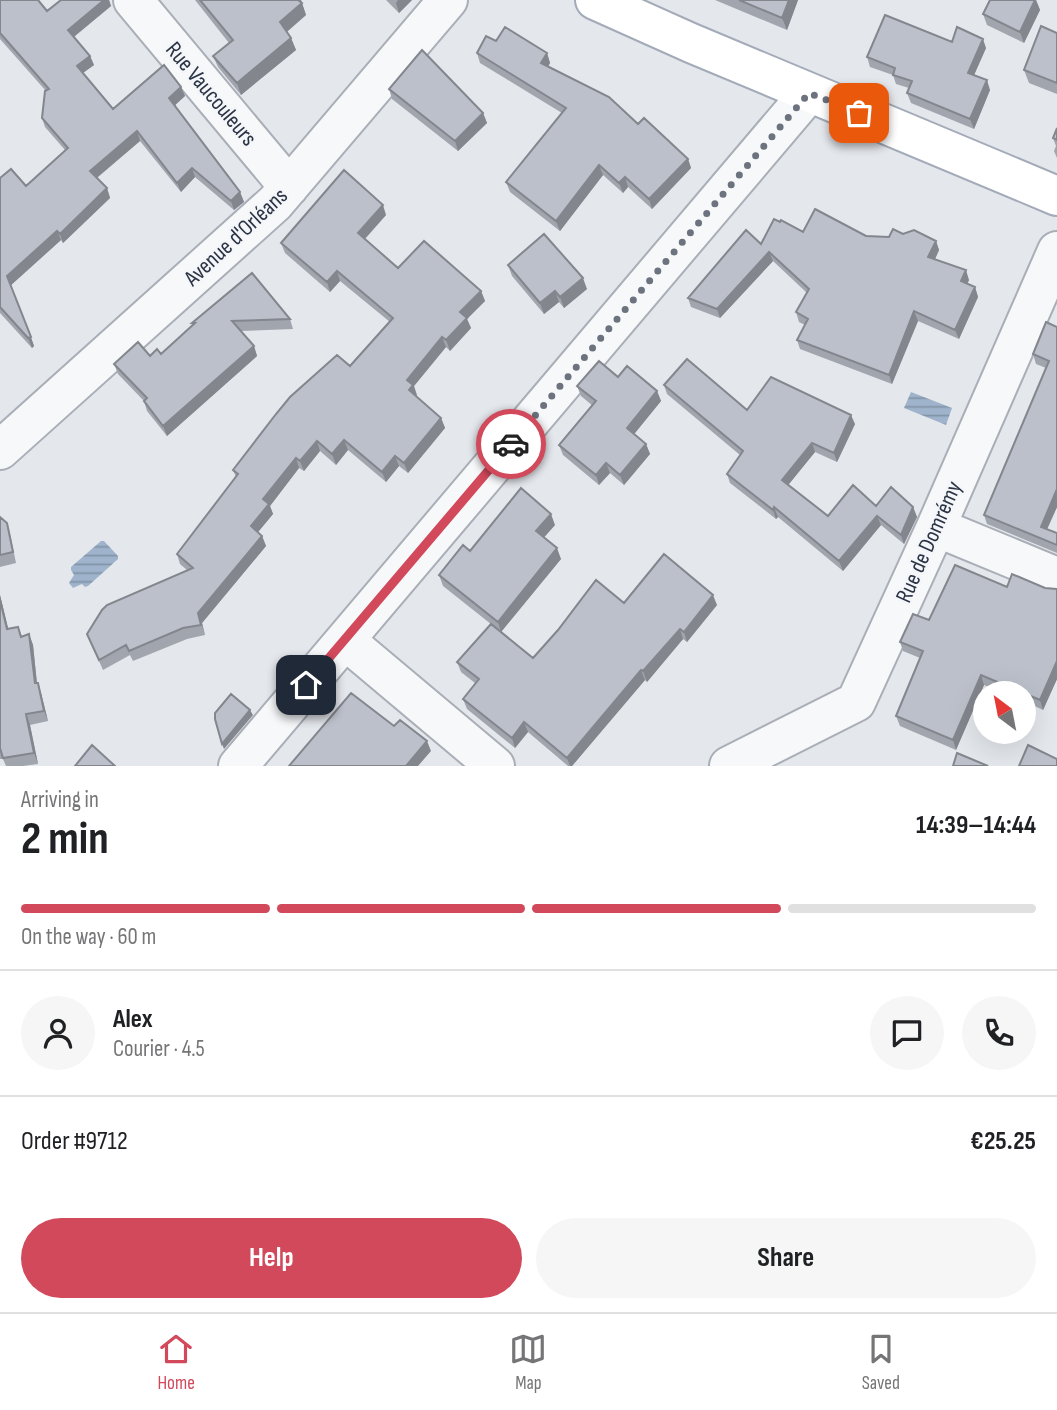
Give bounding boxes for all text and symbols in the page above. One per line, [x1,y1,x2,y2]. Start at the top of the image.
street label: Rue Vaucouleurs [159,36,263,152]
pin [829,83,889,143]
icon: bag [840,94,878,132]
street label: Avenue d'Orléans [178,182,294,293]
courier [476,409,546,479]
icon: car [492,425,530,463]
street label: Rue de Domrémy [890,477,968,607]
pin [276,655,336,715]
icon: home [287,666,325,704]
north arrow [973,681,1036,744]
map controls [973,681,1036,744]
text: Arriving in [21,786,99,814]
text: 14:39–14:44 [916,810,1036,841]
text: 2 min [21,812,109,867]
text: On the way · 60 m [21,923,156,951]
button: person [21,996,95,1070]
button: chat [870,996,944,1070]
button: phone [962,996,1036,1070]
text: Alex [113,1004,153,1035]
text: Courier · 4.5 [113,1035,205,1063]
text: Order #9712 [21,1126,128,1157]
text: €25.25 [970,1126,1036,1157]
button: Help [21,1218,522,1298]
button: Share [536,1218,1036,1298]
tab: Home [157,1330,195,1395]
tab: Map [509,1330,547,1395]
tab: Saved [862,1330,900,1395]

